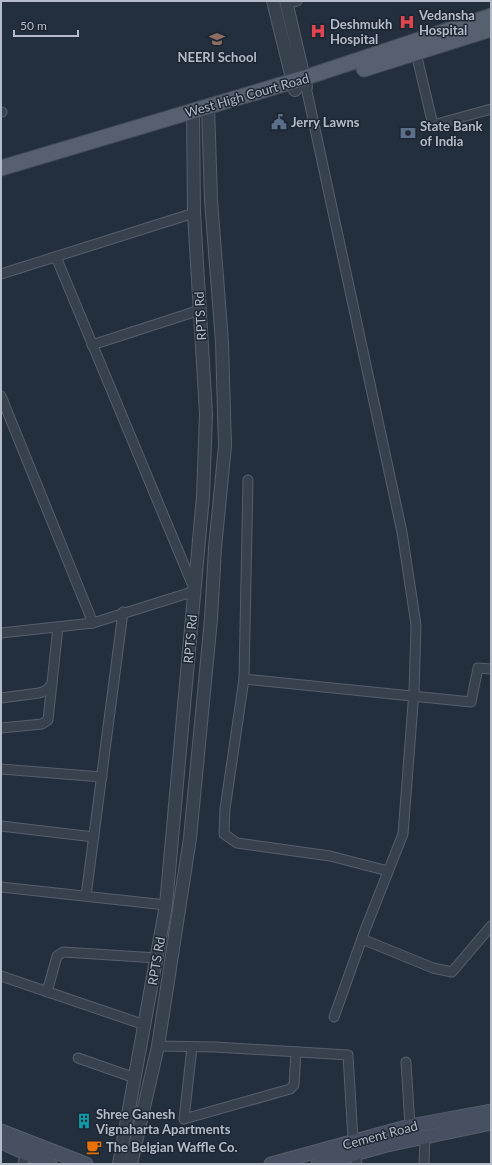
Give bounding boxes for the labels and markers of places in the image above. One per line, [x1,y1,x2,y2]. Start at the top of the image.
place label: Vedansha Hospital [418,7,475,38]
hospital icon: Vedansha Hospital [398,13,416,31]
place label: Deshmukh Hospital [330,16,392,47]
hospital icon: Deshmukh Hospital [309,22,327,40]
school or university icon: NEERI School [208,30,226,48]
place label: NEERI School [177,49,257,65]
public building icon: Jerry Lawns [270,113,288,131]
place label: Jerry Lawns [291,114,360,130]
place label: State Bank of India [420,118,482,149]
bank icon: State Bank of India [399,124,417,142]
place label: Shree Ganesh Vignaharta Apartments [95,1106,231,1137]
building icon: Shree Ganesh Vignaharta Apartments [75,1112,93,1130]
cafe icon: The Belgian Waffle Co. [85,1138,103,1156]
place label: The Belgian Waffle Co. [106,1139,238,1155]

